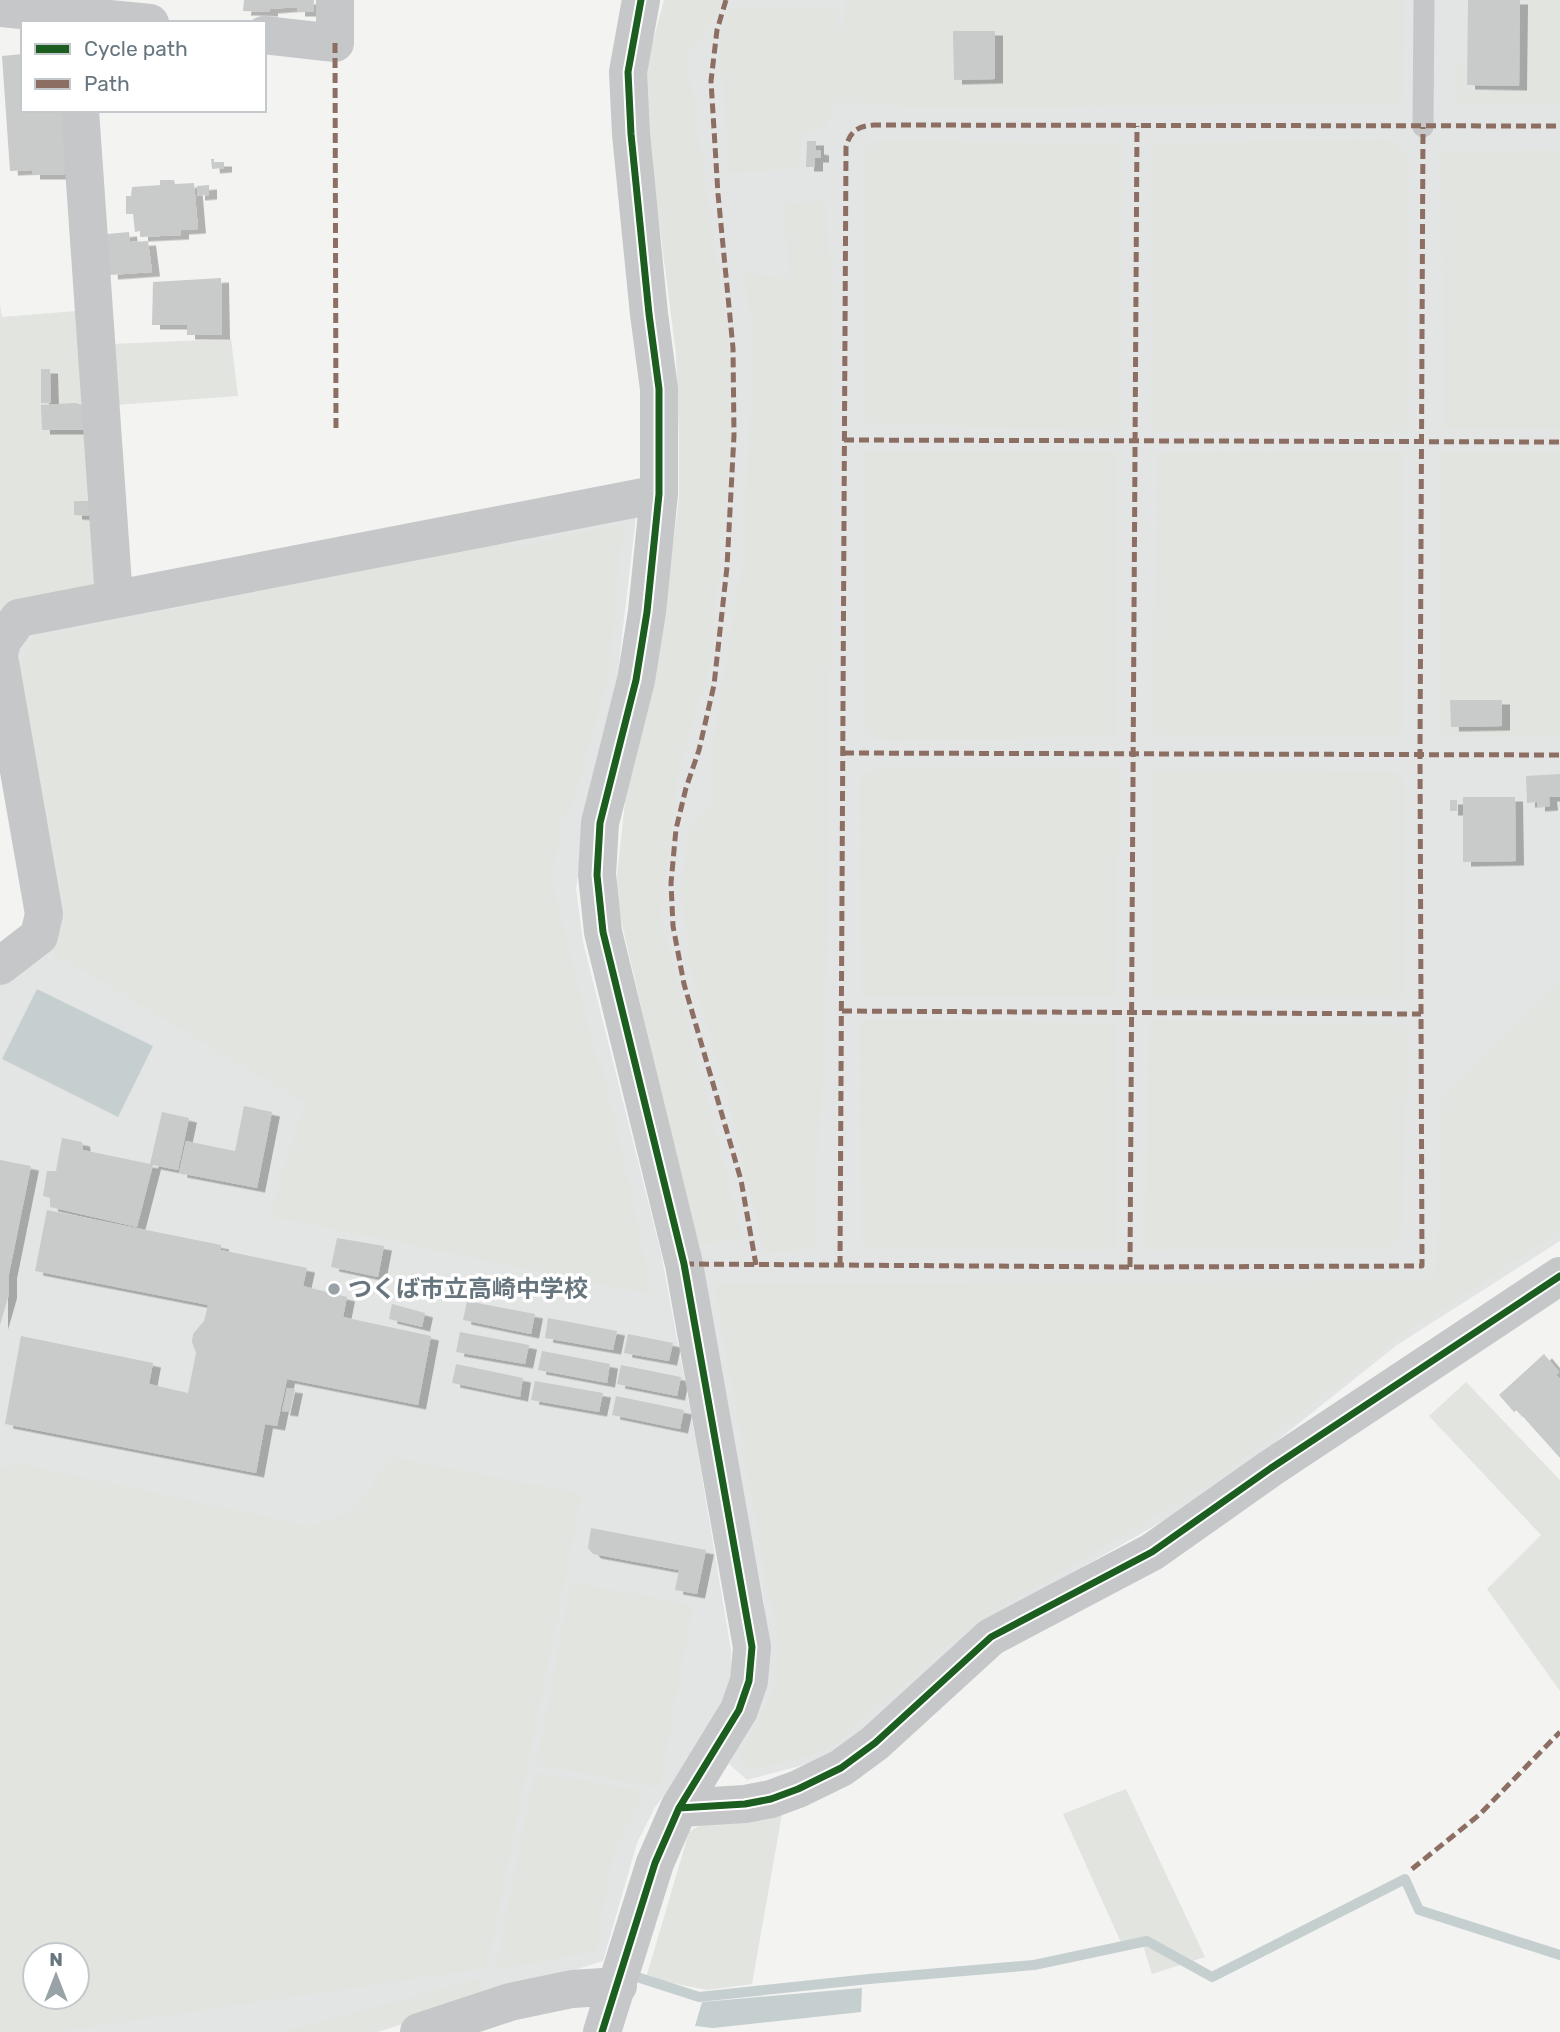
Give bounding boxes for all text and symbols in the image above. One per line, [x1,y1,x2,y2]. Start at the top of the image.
legend [21,21,266,112]
text: Cycle path [84,36,188,61]
text: Path [84,71,130,96]
place label: つくば市立高崎中学校 [348,1275,588,1303]
marker: つくば市立高崎中学校 [326,1281,342,1297]
north arrow [21,1941,91,2011]
text: N [49,1948,63,1971]

